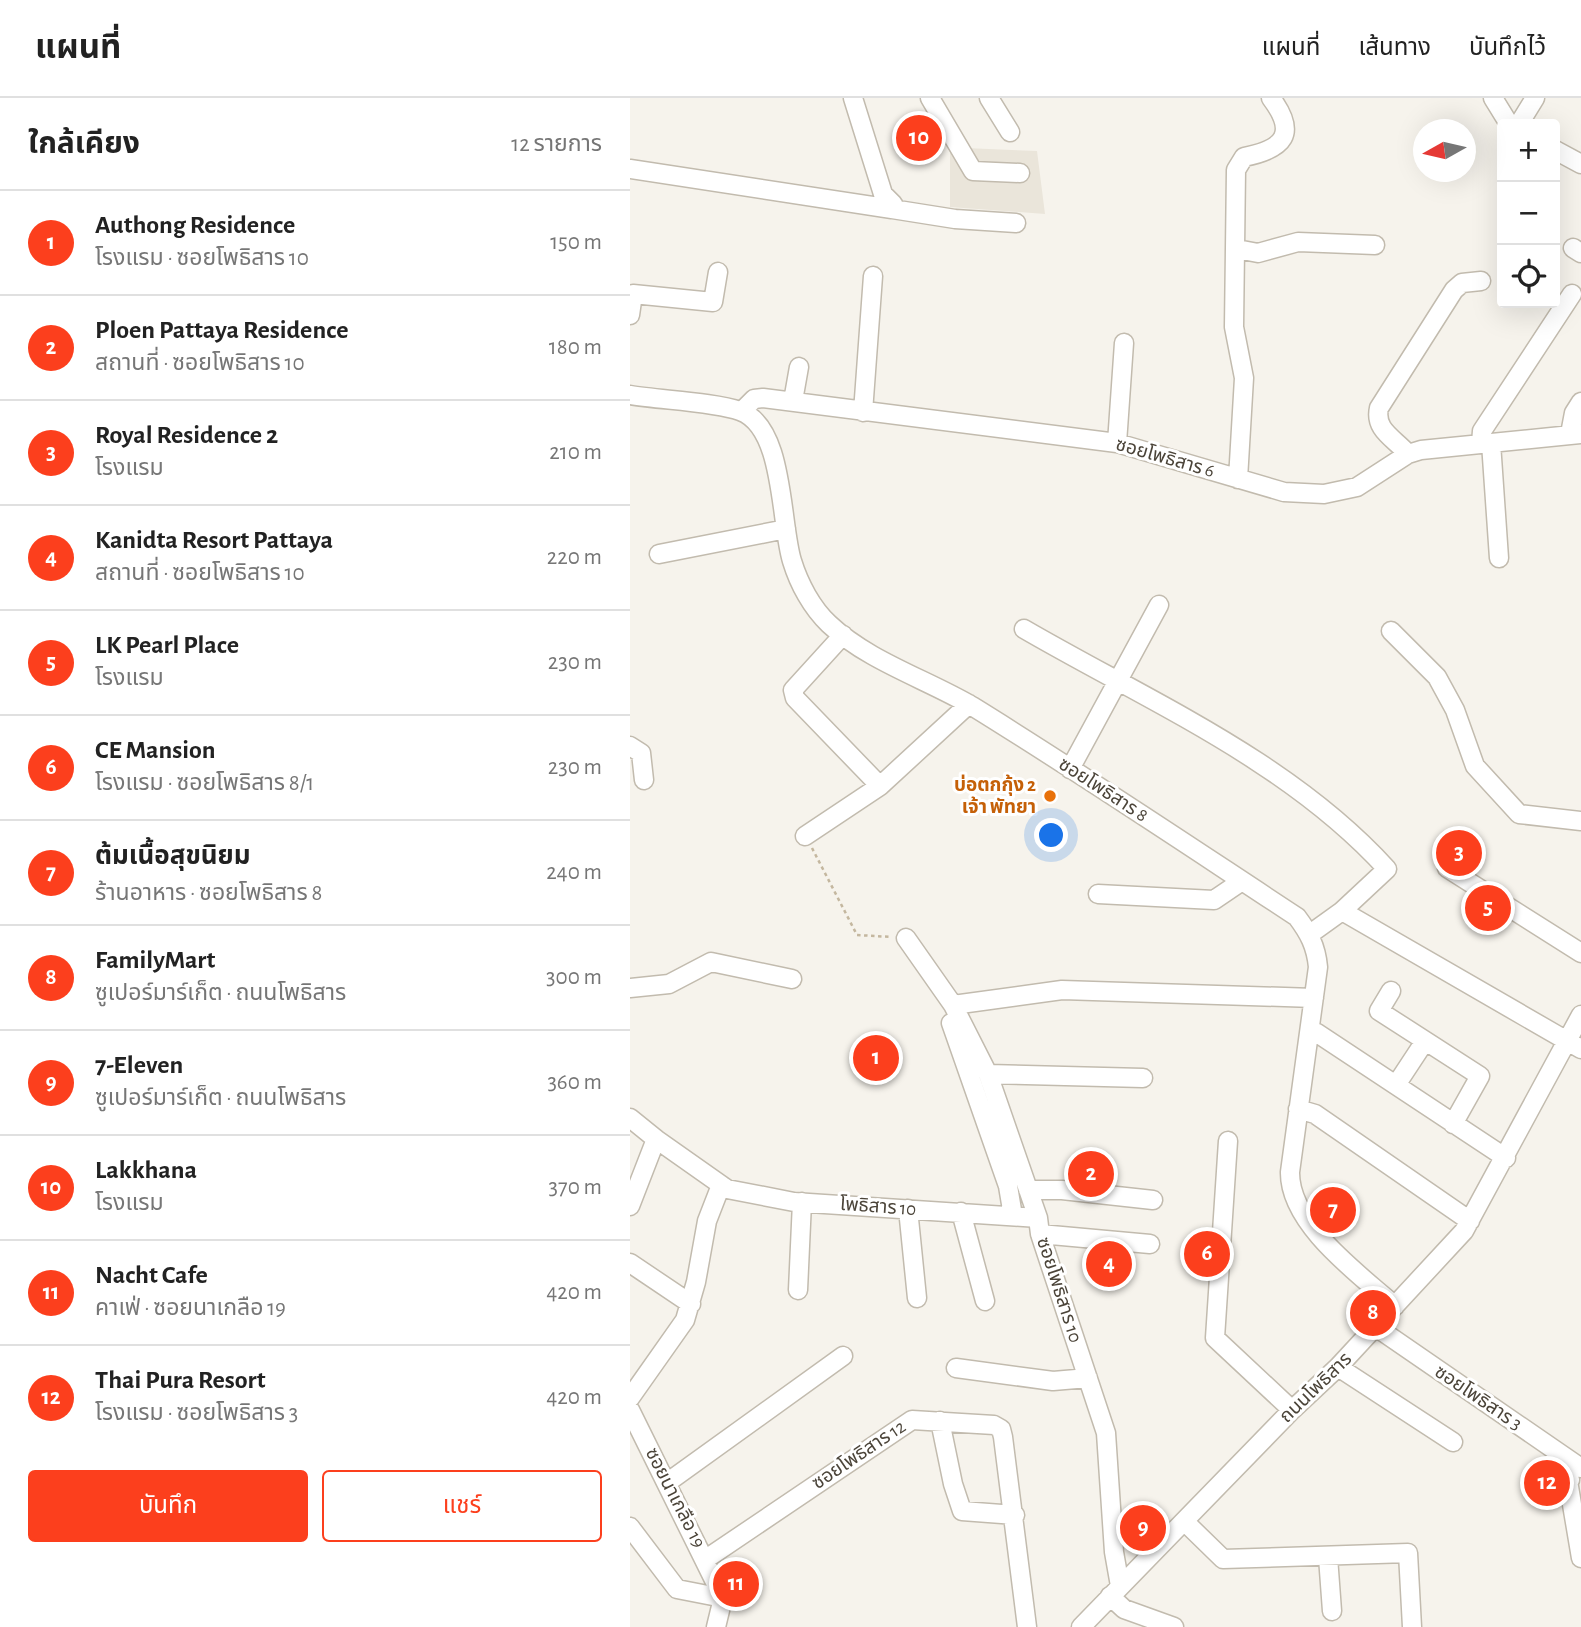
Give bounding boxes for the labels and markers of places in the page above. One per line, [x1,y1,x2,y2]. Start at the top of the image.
pin: 10 [896,112,942,164]
place label: บ่อตกกุ้ง 2 เจ้า พัทยา [954,774,1036,817]
marker: บ่อตกกุ้ง 2 เจ้า พัทยา [1042,788,1058,804]
pin: 3 [1436,827,1482,879]
pin: 5 [1465,882,1511,934]
pin: 1 [853,1032,899,1084]
pin: 2 [1068,1148,1114,1200]
pin: 7 [1310,1184,1356,1236]
pin: 6 [1184,1228,1230,1280]
pin: 4 [1086,1238,1132,1290]
pin: 8 [1350,1287,1396,1339]
pin: 12 [1524,1457,1570,1509]
pin: 9 [1120,1502,1166,1554]
pin: 11 [713,1558,759,1610]

